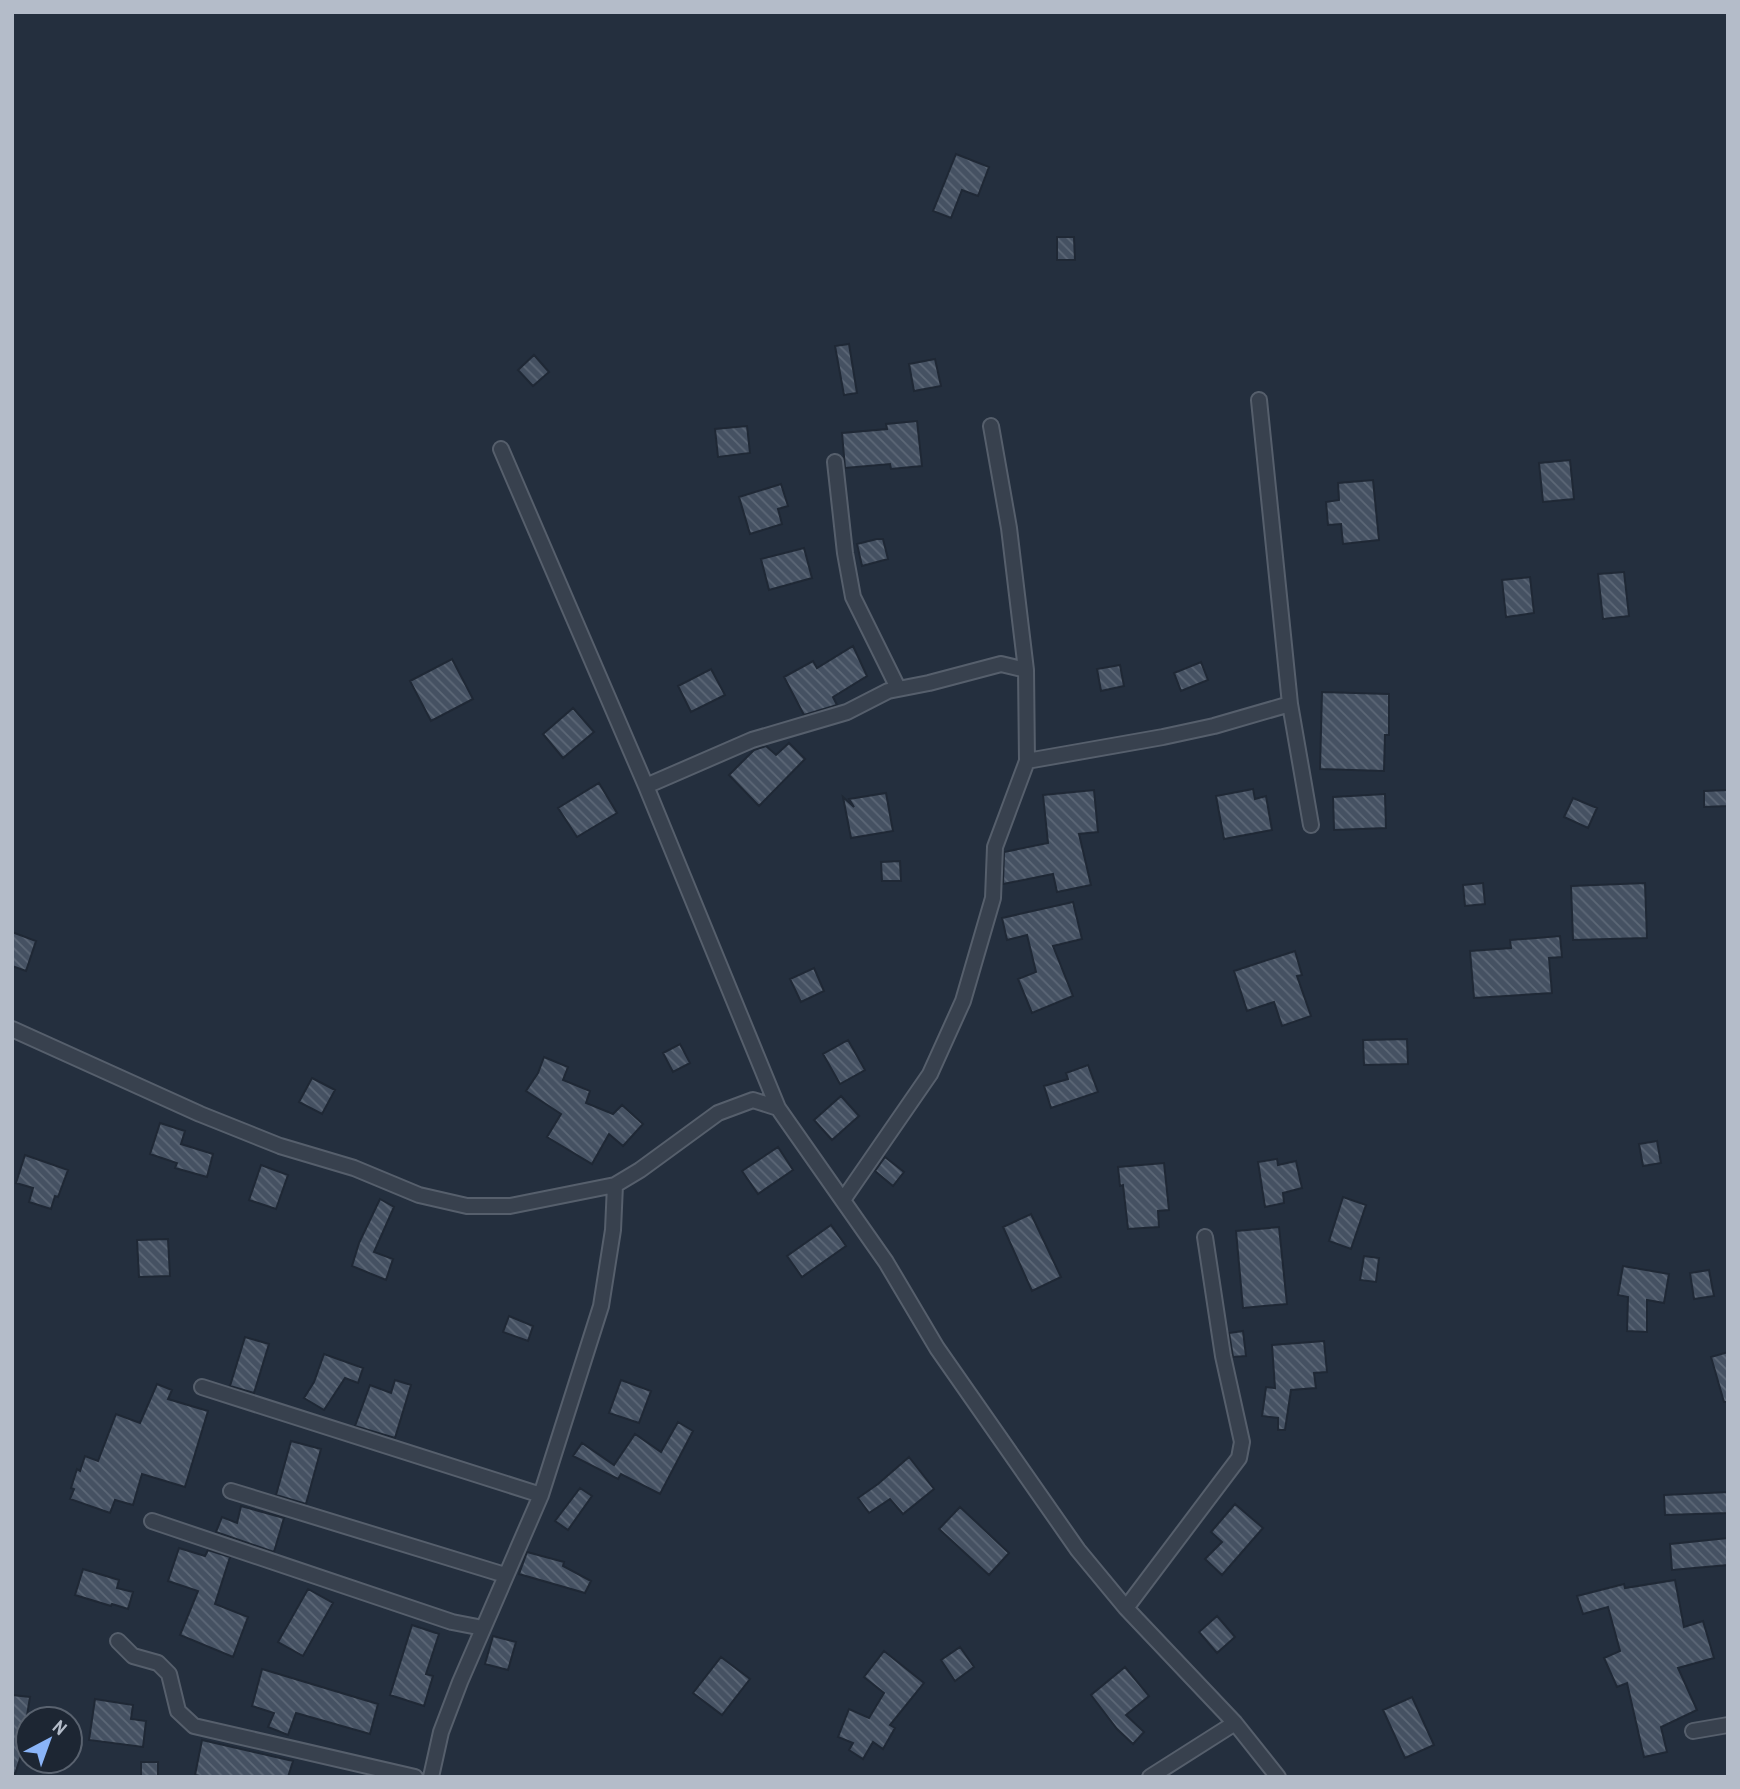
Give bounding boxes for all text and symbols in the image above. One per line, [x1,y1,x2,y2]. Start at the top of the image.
north arrow [14,1705,84,1775]
text: N [47,1714,73,1741]

